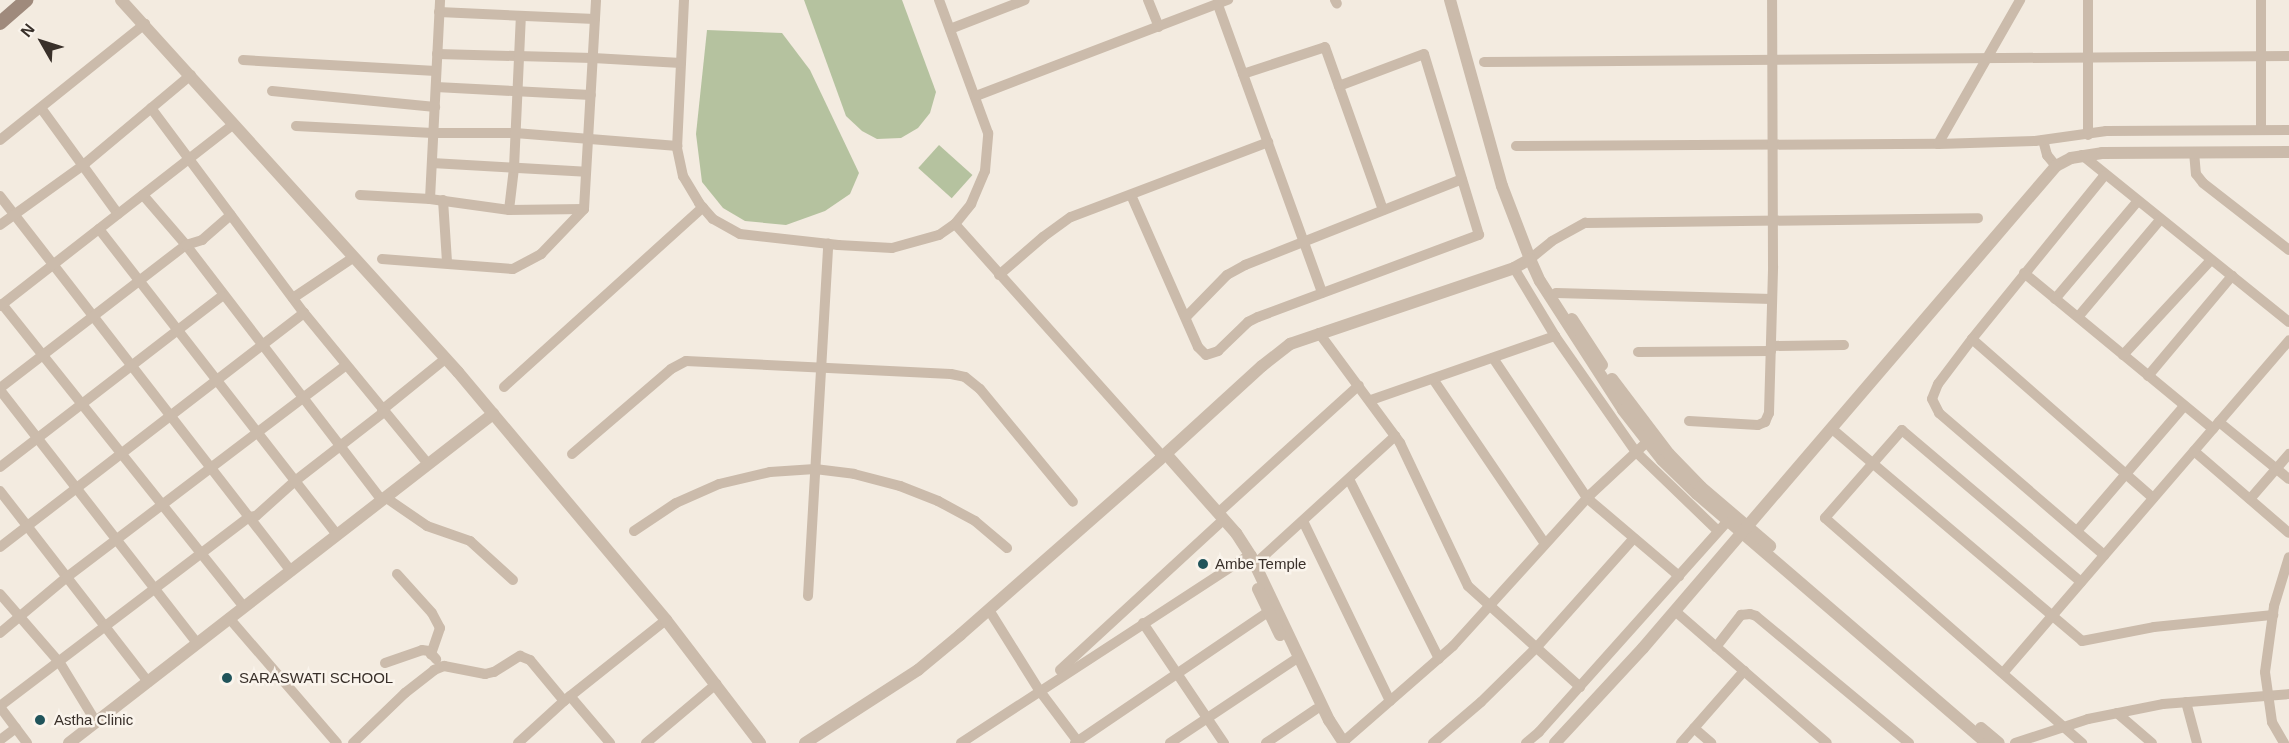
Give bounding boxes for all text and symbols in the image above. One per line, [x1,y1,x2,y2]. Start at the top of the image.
north arrow [12,12,72,72]
text: N [17,21,38,40]
place label: Ambe Temple [1215,555,1307,573]
marker: Ambe Temple [1196,557,1210,571]
place label: SARASWATI SCHOOL [239,669,393,687]
marker: SARASWATI SCHOOL [220,671,234,685]
marker: Astha Clinic [31,711,49,729]
place label: Astha Clinic [54,711,133,729]

